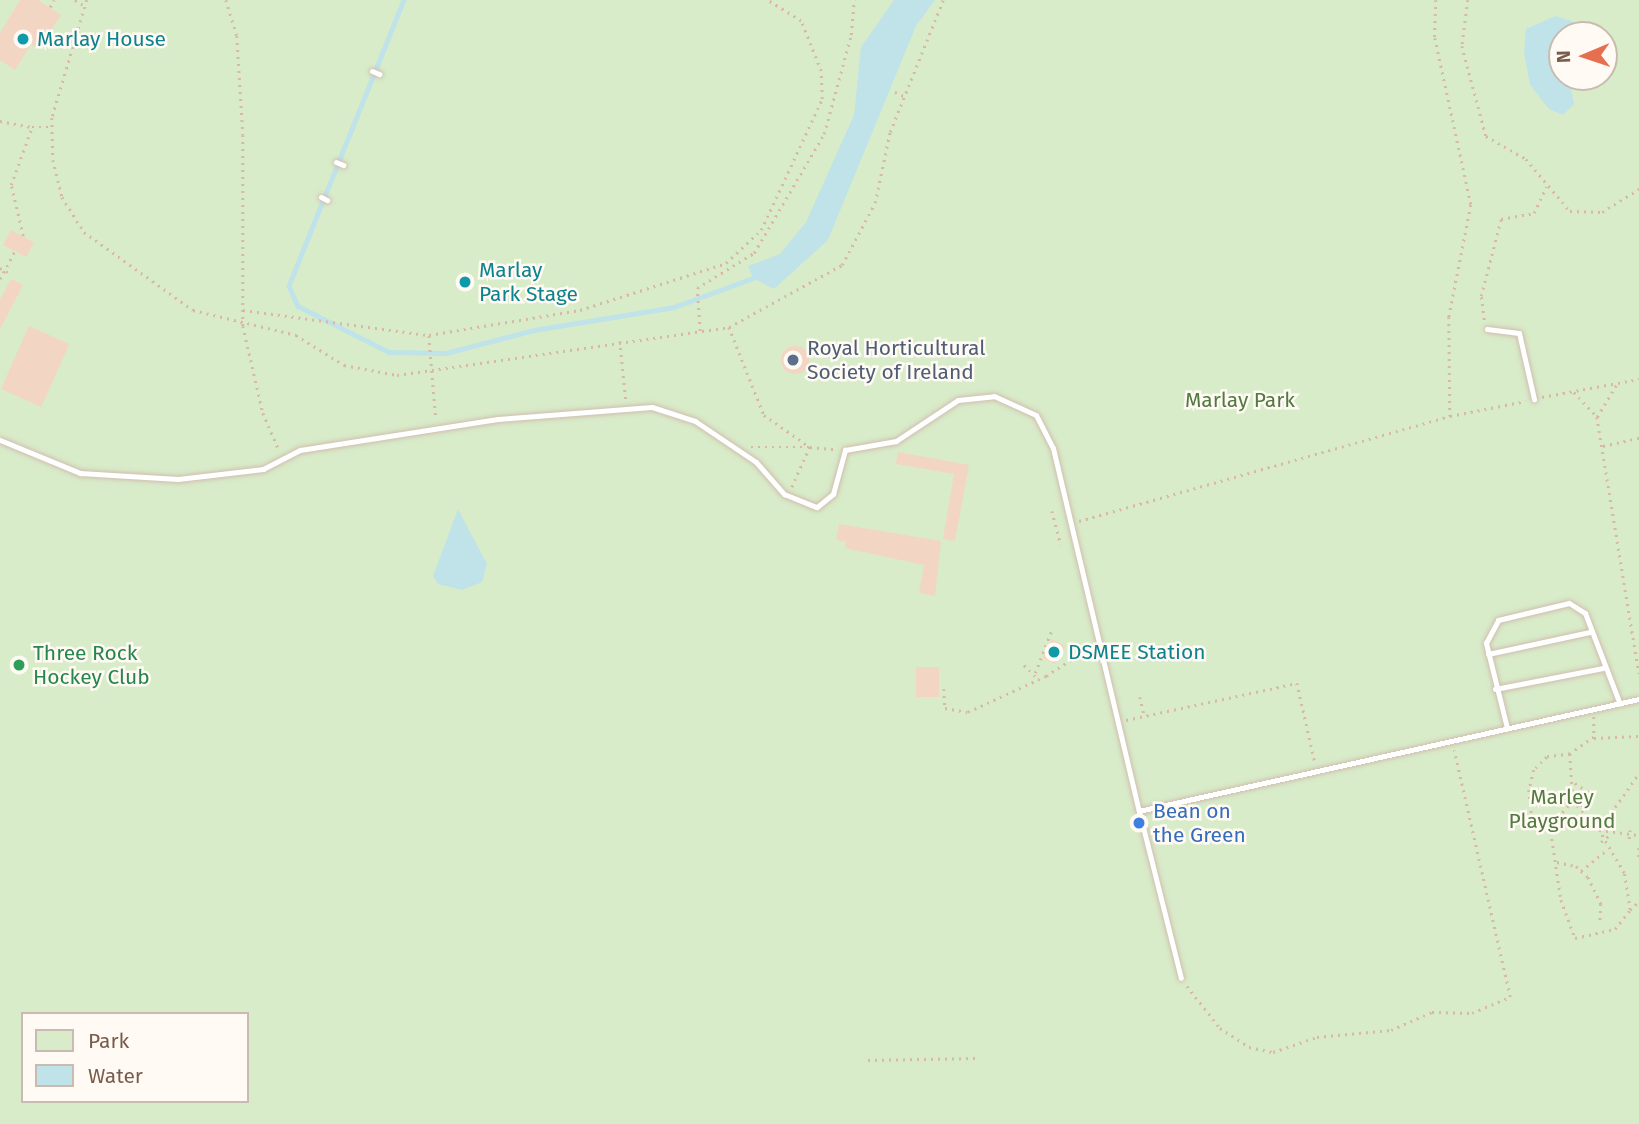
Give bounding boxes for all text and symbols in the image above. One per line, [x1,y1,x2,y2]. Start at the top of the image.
north arrow [1548,21,1618,91]
place label: Marlay House [37,26,166,52]
marker: Marlay House [15,31,31,47]
text: N [1552,50,1575,63]
place label: Marlay Park Stage [479,257,578,307]
marker: Marlay Park Stage [457,274,473,290]
place label: Royal Horticultural Society of Ireland [807,335,985,385]
marker: Royal Horticultural Society of Ireland [785,352,801,368]
park label: Marlay Park [1185,387,1295,413]
place label: DSMEE Station [1068,639,1206,665]
place label: Three Rock Hockey Club [33,640,150,690]
marker: DSMEE Station [1046,644,1062,660]
marker: Three Rock Hockey Club [11,657,27,673]
park label: Marley Playground [1508,784,1616,834]
place label: Bean on the Green [1153,798,1246,848]
marker: Bean on the Green [1131,815,1147,831]
legend [21,1012,248,1103]
text: Park [88,1028,129,1054]
text: Water [88,1063,143,1089]

